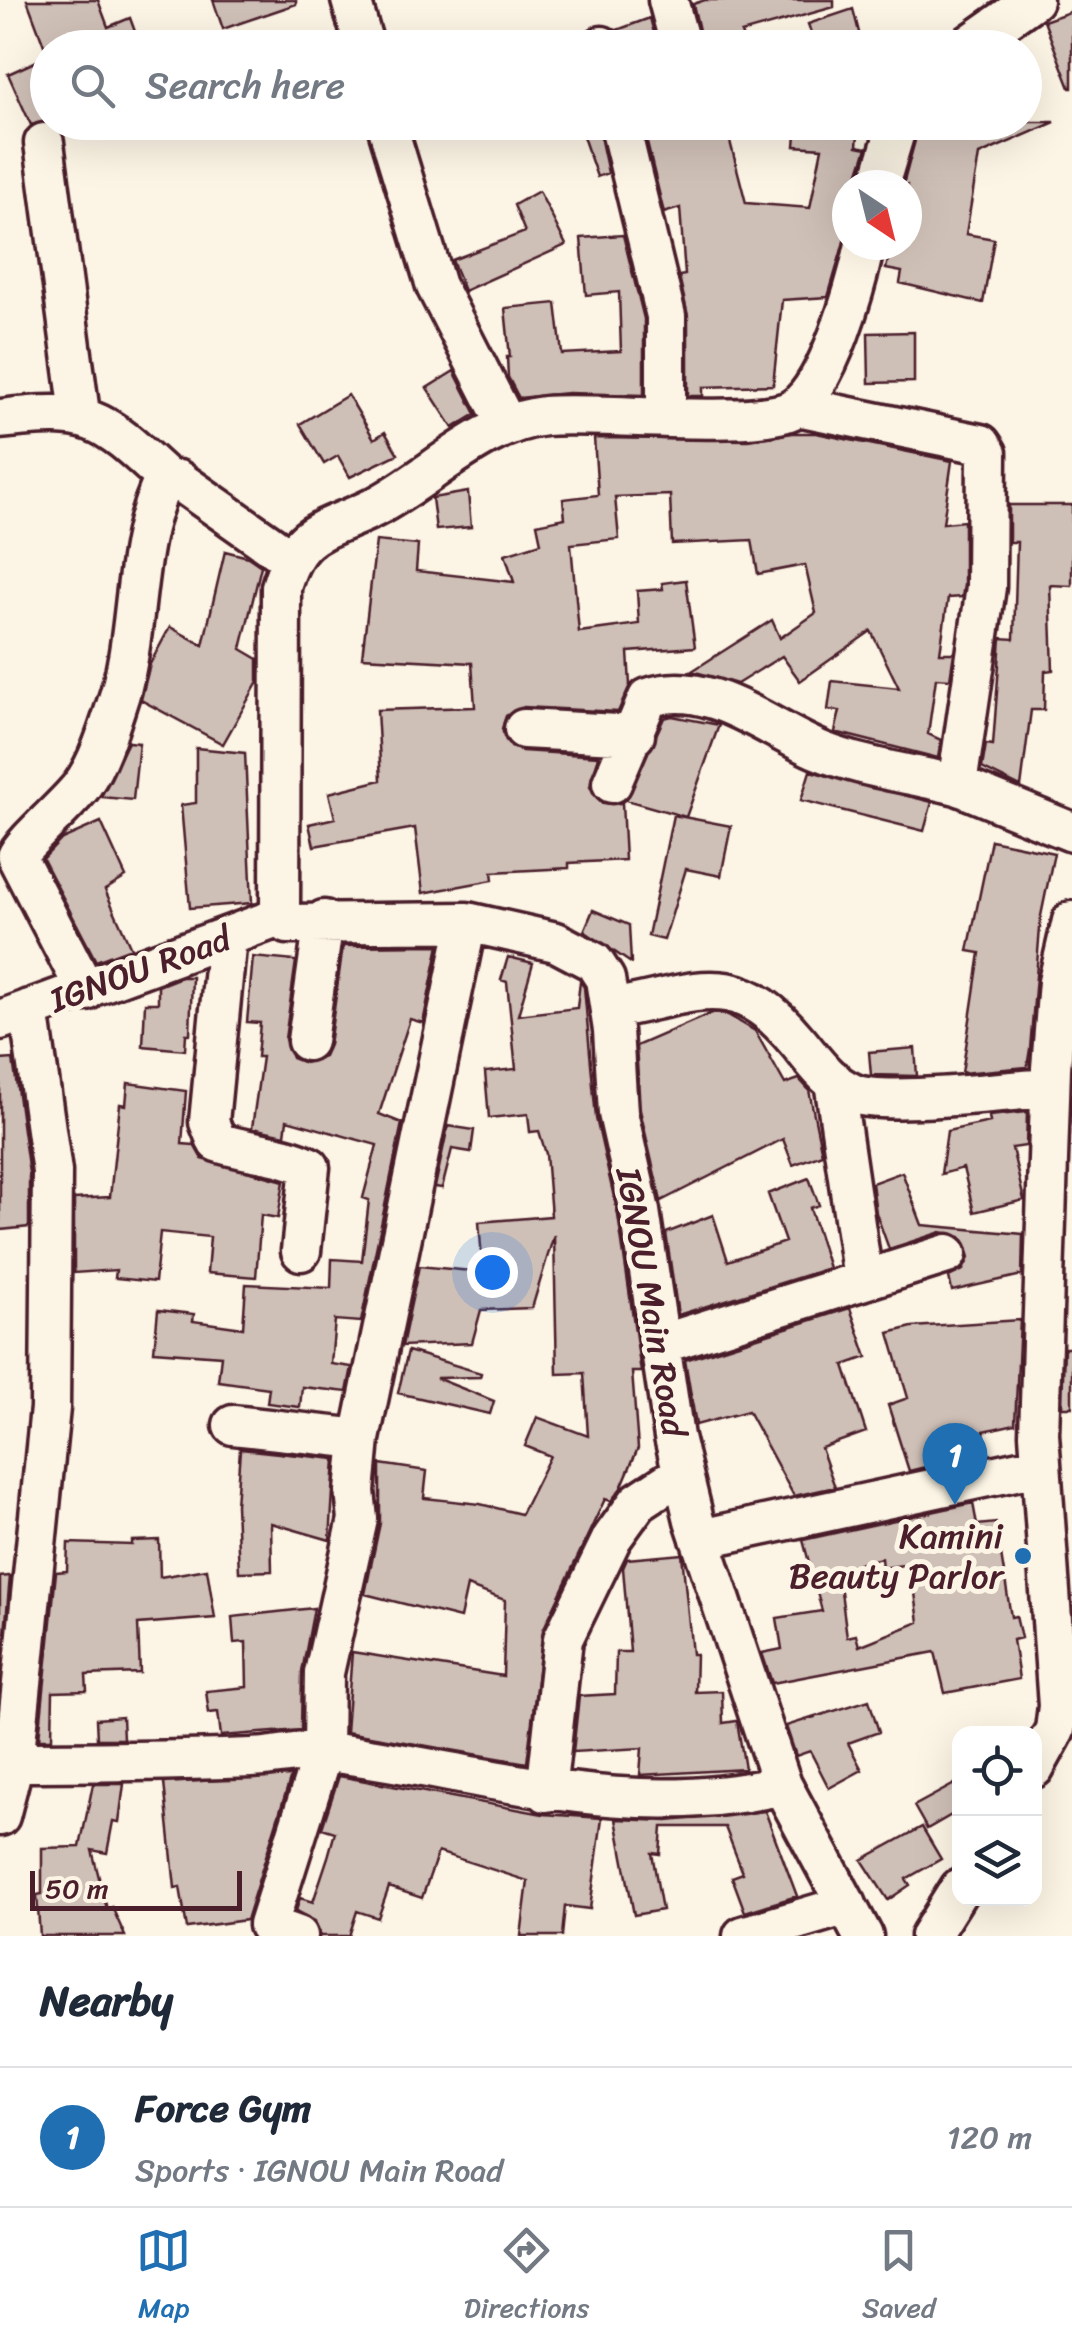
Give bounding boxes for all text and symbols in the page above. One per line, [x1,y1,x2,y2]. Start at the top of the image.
search box [30,30,1042,140]
text: Search here [145,52,345,119]
icon: search [65,58,120,113]
north arrow [832,170,922,260]
street label: IGNOU Road [40,907,242,1031]
street label: IGNOU Main Road [598,1162,707,1444]
your location [467,1247,518,1298]
pin: 1 [922,1422,988,1505]
place label: Kamini Beauty Parlor [789,1505,1006,1607]
marker: Kamini Beauty Parlor [1012,1545,1034,1567]
map controls [952,1726,1042,1906]
button: locate [952,1726,1042,1816]
button: layers [952,1816,1042,1906]
text: 50 m [45,1864,109,1913]
scale bar [30,1866,242,1910]
text: Nearby [40,1964,173,2038]
text: Force Gym [135,2075,311,2142]
text: 1 [66,2109,79,2166]
text: 120 m [947,2109,1032,2166]
text: Sports · IGNOU Main Road [135,2142,503,2199]
tab: Map [136,2223,191,2332]
tab: Directions [464,2223,589,2332]
tab: Saved [862,2223,936,2332]

